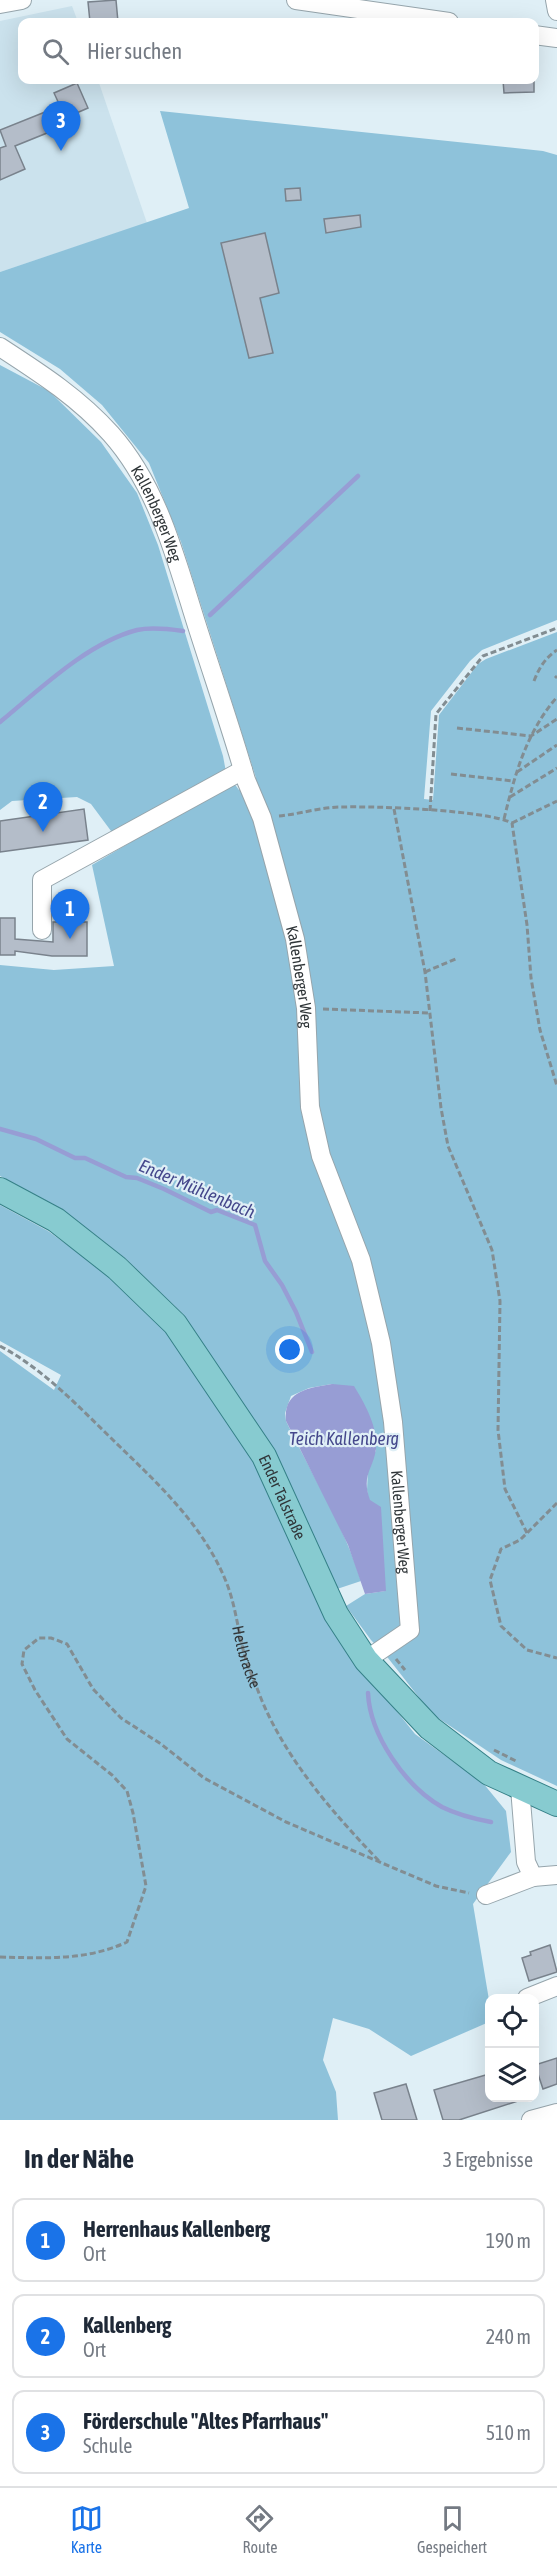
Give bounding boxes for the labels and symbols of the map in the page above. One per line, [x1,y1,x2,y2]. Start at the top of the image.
pin: 3 [42,102,80,151]
street label: Kallenberger Weg [128,462,185,565]
pin: 2 [24,782,63,832]
pin: 1 [50,890,90,939]
street label: Kallenberger Weg [283,924,316,1029]
water label: Ender Mühlenbach [136,1155,259,1223]
your location [275,1335,304,1364]
water label: Teich Kallenberg [289,1428,399,1449]
street label: Ender Talstraße [256,1452,310,1542]
street label: Kallenberger Weg [388,1470,414,1574]
street label: Hellbracke [229,1624,265,1691]

